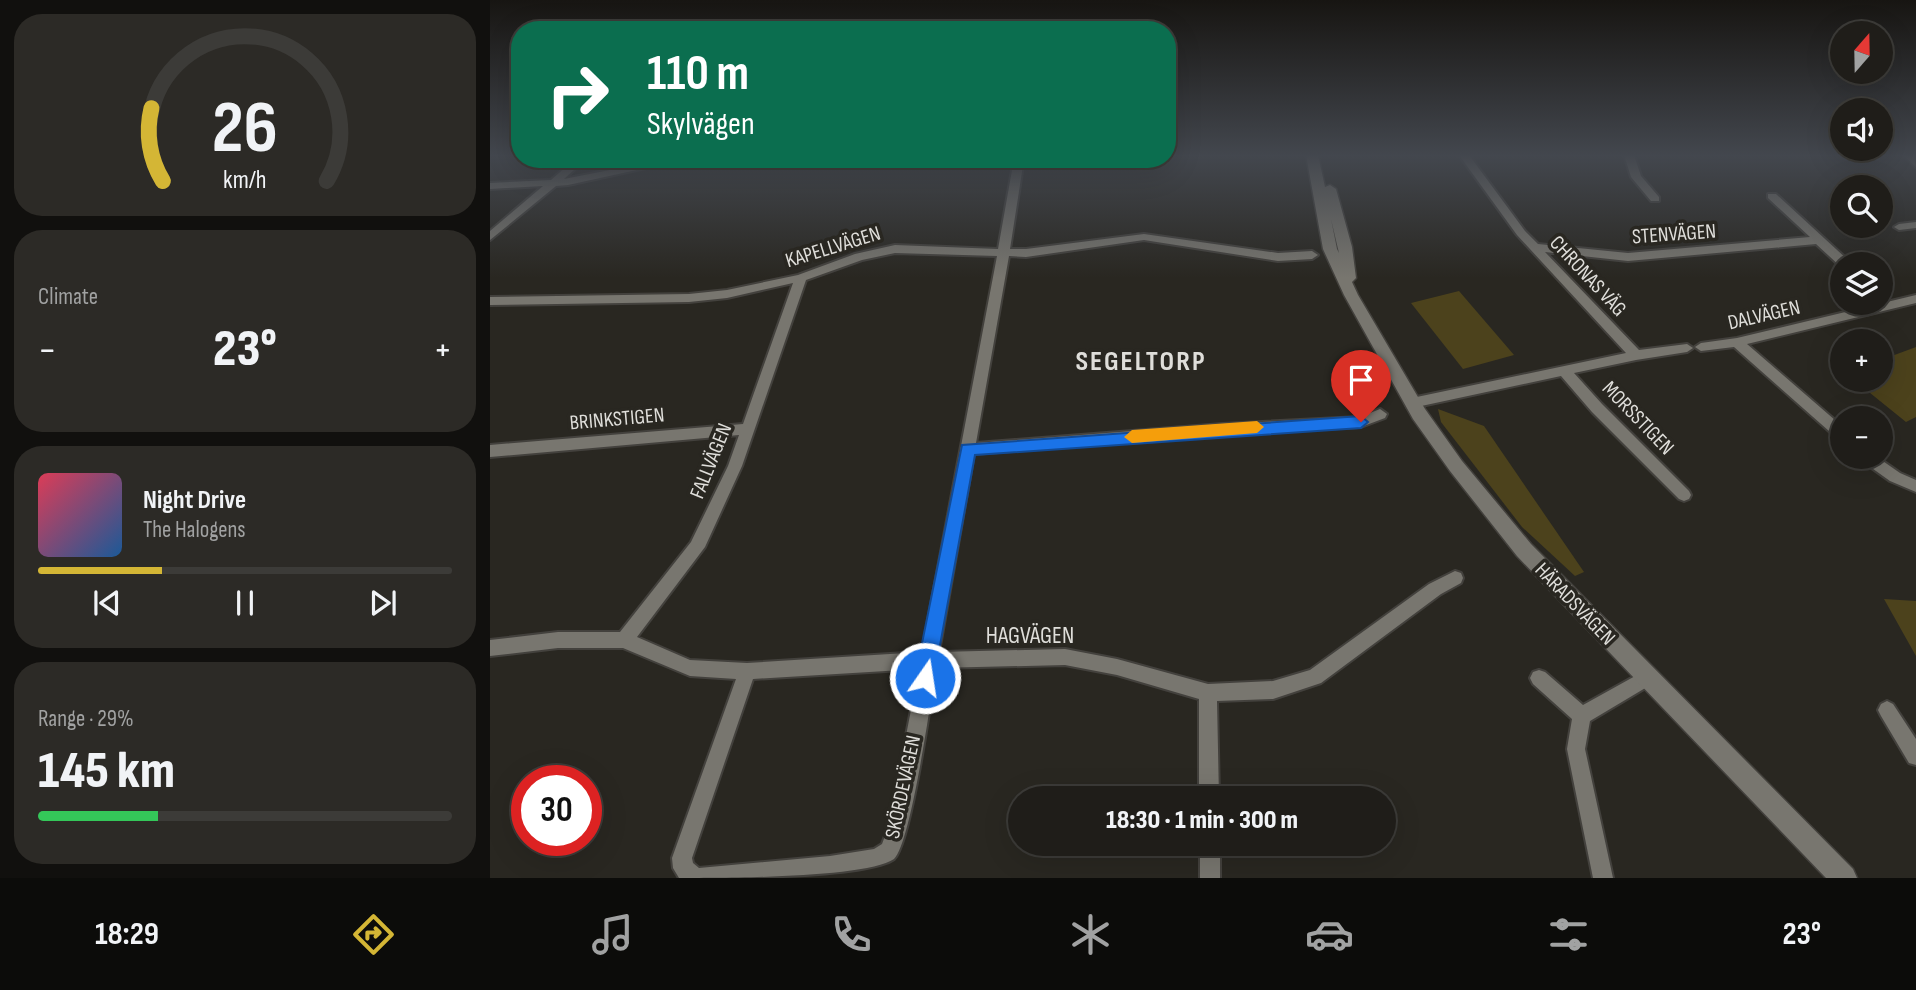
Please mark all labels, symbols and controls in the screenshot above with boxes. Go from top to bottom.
north arrow [1830,21,1894,84]
map controls [1830,21,1893,469]
text: 110 m [647,45,749,104]
icon: right [532,49,623,140]
text: 26 [212,85,278,173]
button: sound [1830,98,1893,161]
text: Skylvägen [647,105,755,144]
text: km/h [223,165,267,196]
button: search [1830,175,1893,238]
street label: STENVÄGEN [1631,219,1717,249]
street label: KAPELLVÄGEN [782,221,884,273]
street label: CHRONAS VÄG [1544,231,1632,321]
button: layers [1830,252,1893,315]
text: Climate [38,283,98,311]
street label: DALVÄGEN [1725,295,1803,335]
text: 23° [213,318,277,381]
text: − [38,328,57,373]
text: + [433,328,452,373]
button: + [1830,329,1893,392]
district label: SEGELTORP [1075,345,1207,378]
pin [1331,350,1391,422]
icon: arrive [1342,361,1380,399]
street label: MORSSTIGEN [1597,376,1679,460]
street label: BRINKSTIGEN [569,402,665,436]
button: − [1830,406,1893,469]
street label: FALLVÄGEN [685,420,737,502]
text: Night Drive [143,485,246,516]
text: The Halogens [143,516,246,544]
street label: HÄRADSVÄGEN [1530,558,1620,650]
icon: previous [88,584,126,622]
icon: pause [226,584,264,622]
icon: next [364,584,402,622]
street label: HAGVÄGEN [986,621,1074,650]
position arrow [888,641,962,715]
text: Range · 29% [38,705,134,733]
street label: SKÖRDEVÄGEN [880,733,926,841]
text: 145 km [38,740,175,803]
speed limit sign: 30 [511,765,602,856]
text: 18:30 · 1 min · 300 m [1106,805,1298,836]
icon: directions [349,910,398,959]
icon: music [588,910,637,959]
icon: phone [827,910,876,959]
icon: climate [1066,910,1115,959]
icon: car [1305,910,1354,959]
icon: filters [1544,910,1593,959]
text: 18:29 [95,915,159,954]
text: 23° [1783,915,1821,954]

